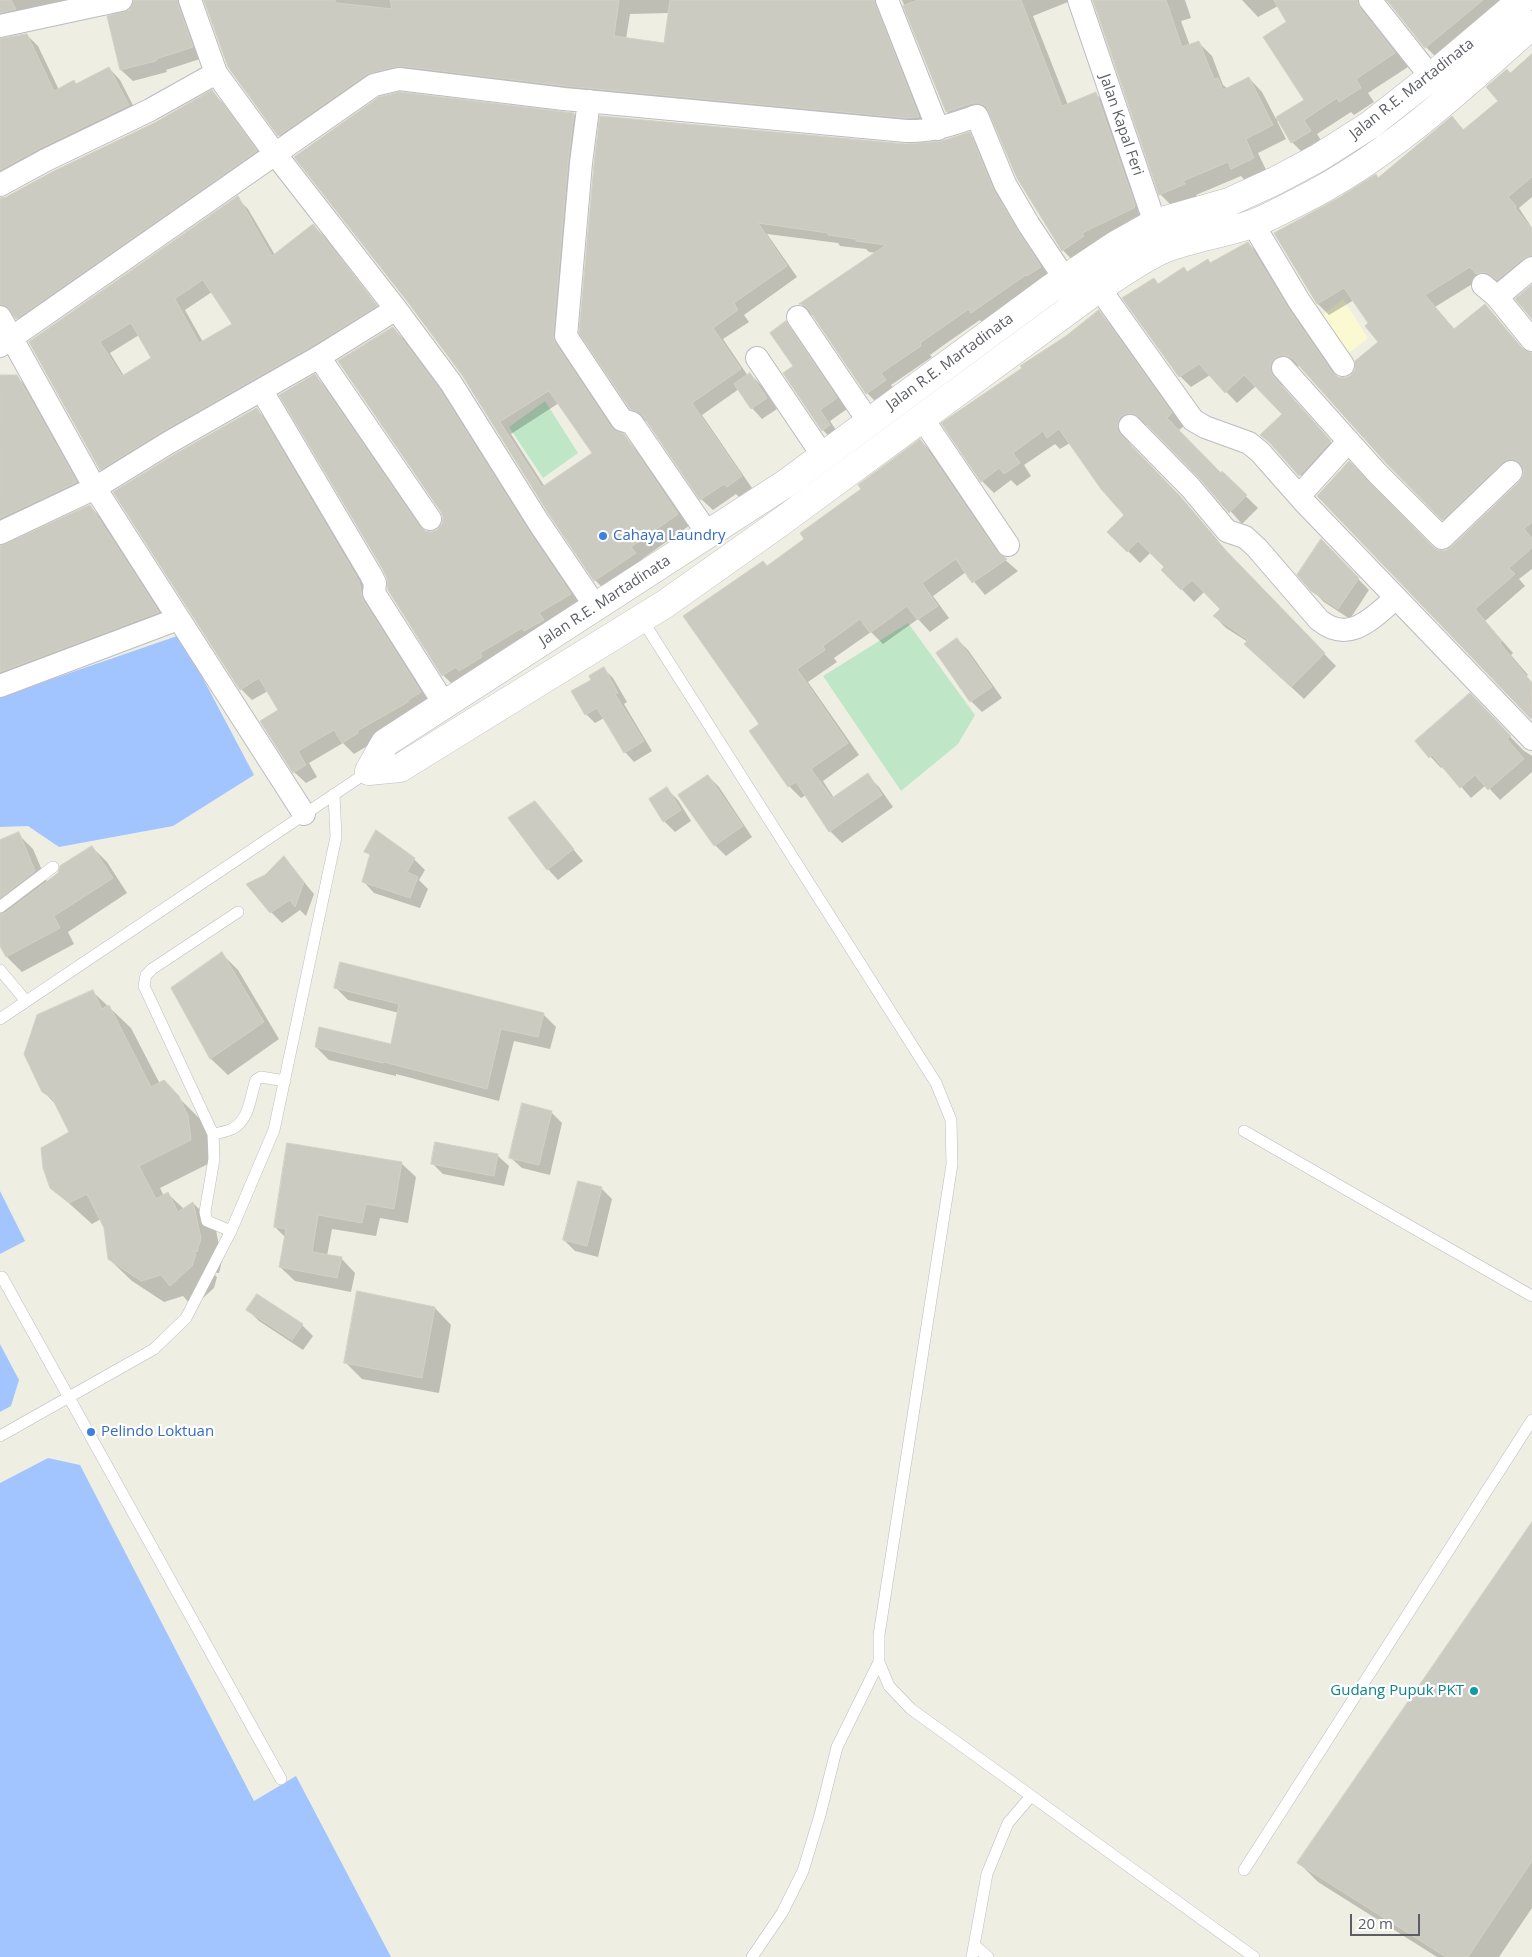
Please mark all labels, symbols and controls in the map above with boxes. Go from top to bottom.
street label: Jalan R.E. Martadinata [1346,35,1478,143]
street label: Jalan Kapal Feri [1095,72,1147,178]
street label: Jalan R.E. Martadinata [883,310,1017,414]
place label: Cahaya Laundry [613,527,725,545]
marker: Cahaya Laundry [597,530,609,542]
street label: Jalan R.E. Martadinata [536,552,674,650]
place label: Pelindo Loktuan [101,1423,214,1441]
marker: Pelindo Loktuan [85,1426,97,1438]
place label: Gudang Pupuk PKT [1330,1682,1464,1700]
marker: Gudang Pupuk PKT [1468,1685,1480,1697]
scale bar [1352,1904,1422,1936]
text: 20 m [1358,1913,1393,1933]

